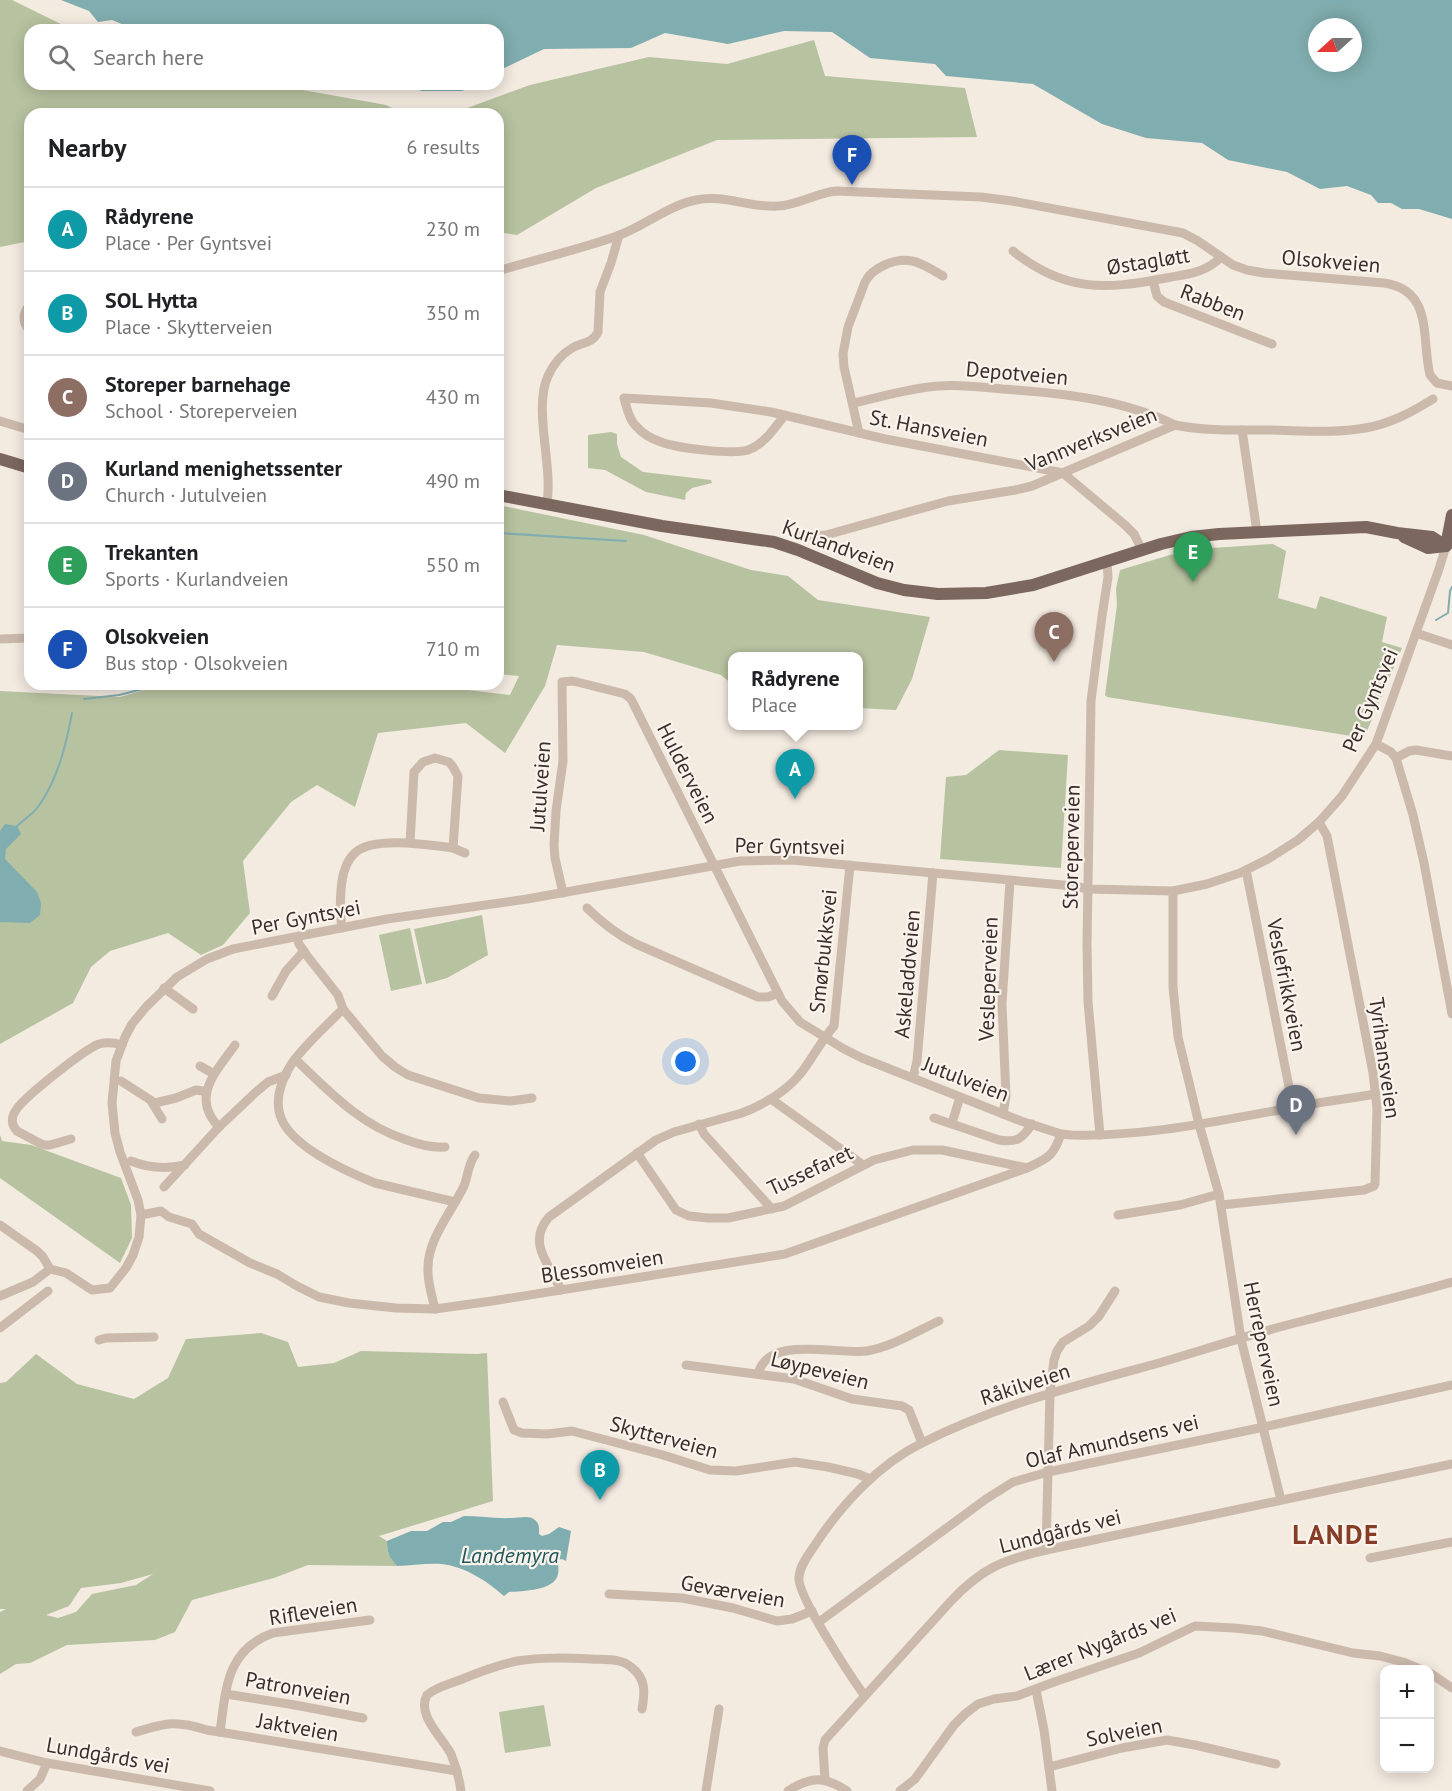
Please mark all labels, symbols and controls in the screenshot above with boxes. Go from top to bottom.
north arrow [1308,18,1362,72]
search box [24,24,504,90]
icon: search [45,41,78,74]
text: Search here [93,43,204,71]
text: Nearby [48,131,126,164]
text: 6 results [407,134,480,160]
pin: F [832,136,872,185]
text: Rådyrene [105,202,194,230]
text: A [61,216,74,242]
text: 230 m [426,216,480,242]
text: Place · Per Gyntsvei [105,230,272,256]
street label: Østagløtt [1105,241,1191,281]
street label: Olsokveien [1281,243,1381,279]
street label: Rabben [1177,277,1249,327]
text: SOL Hytta [105,286,198,314]
text: B [62,300,73,326]
text: 350 m [426,300,480,326]
text: Place · Skytterveien [105,314,272,340]
street label: Depotveien [965,355,1069,391]
text: Storeper barnehage [105,370,291,398]
text: C [62,384,73,410]
text: 430 m [426,384,480,410]
text: School · Storeperveien [105,398,298,424]
street label: Vannverksveien [1020,400,1161,478]
street label: St. Hansveien [867,403,991,453]
text: Kurland menighetssenter [105,454,342,482]
text: D [61,468,74,494]
text: 490 m [426,468,480,494]
text: Church · Jutulveien [105,482,267,508]
street label: Kurlandveien [779,513,899,579]
pin: E [1174,532,1212,582]
text: Trekanten [105,538,199,566]
text: E [62,552,73,578]
text: 550 m [426,552,480,578]
text: Sports · Kurlandveien [105,566,289,592]
pin: C [1034,612,1074,662]
text: Olsokveien [105,622,209,650]
text: F [62,636,73,662]
text: 710 m [426,636,480,662]
street label: Per Gyntsvei [1336,644,1404,756]
text: Bus stop · Olsokveien [105,650,288,676]
popup [728,652,863,730]
text: Rådyrene [751,664,840,692]
text: Place [751,692,797,718]
street label: Hulderveien [651,718,725,828]
street label: Jutulveien [523,740,557,833]
pin: A [776,750,814,799]
street label: Storeperveien [1056,784,1086,910]
street label: Per Gyntsvei [734,832,846,860]
street label: Smørbukksvei [803,888,843,1014]
street label: Per Gyntsvei [249,893,363,941]
street label: Askeladdveien [888,909,926,1039]
street label: Veslefrikkveien [1261,915,1313,1054]
street label: Vesleperveien [972,916,1004,1043]
street label: Tyrihansveien [1363,996,1407,1120]
your location [671,1047,700,1076]
street label: Jutulveien [918,1050,1013,1108]
pin: D [1276,1086,1316,1135]
street label: Tussefaret [763,1138,857,1202]
street label: Blessomveien [539,1243,665,1289]
street label: Herreperveien [1238,1279,1290,1409]
street label: Løypeveien [768,1345,872,1395]
street label: Råkilveien [977,1357,1073,1411]
street label: Olaf Amundsens vei [1023,1408,1201,1474]
street label: Skytterveien [607,1410,721,1464]
pin: B [580,1450,620,1500]
street label: Lundgårds vei [996,1503,1124,1559]
district label: LANDE [1292,1517,1380,1551]
water label: Landemyra [461,1541,559,1569]
street label: Geværveien [679,1569,787,1613]
street label: Rifleveien [267,1591,359,1631]
street label: Lærer Nygårds vei [1020,1601,1180,1687]
street label: Patronveien [243,1665,353,1711]
map controls [1380,1665,1434,1773]
button: + [1380,1665,1434,1719]
street label: Jaktveien [254,1706,341,1747]
street label: Solveien [1084,1711,1164,1753]
button: − [1380,1719,1434,1773]
street label: Lundgårds vei [44,1731,172,1779]

